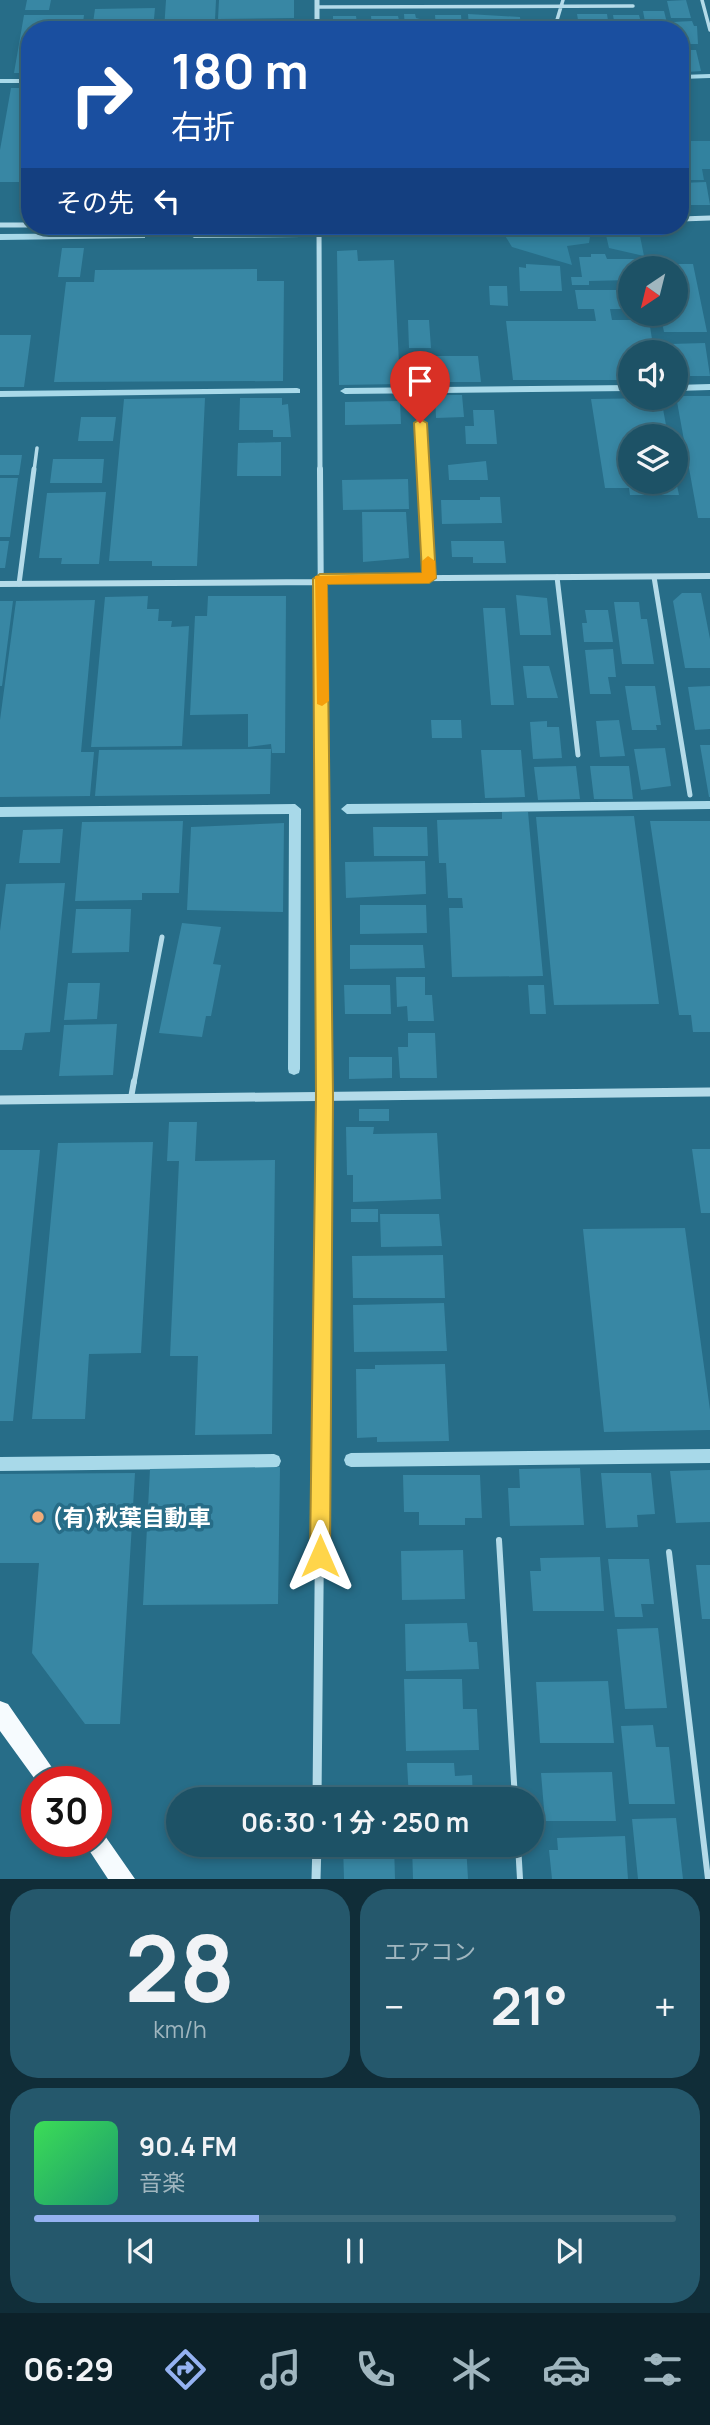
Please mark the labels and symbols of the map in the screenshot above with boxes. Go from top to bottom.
north arrow [618,256,688,326]
pin [390,351,450,423]
place label: (有)秋葉自動車 [52,1501,211,1533]
marker: (有)秋葉自動車 [30,1509,46,1525]
position arrow [283,1519,357,1593]
speed limit sign: 30 [21,1766,112,1857]

